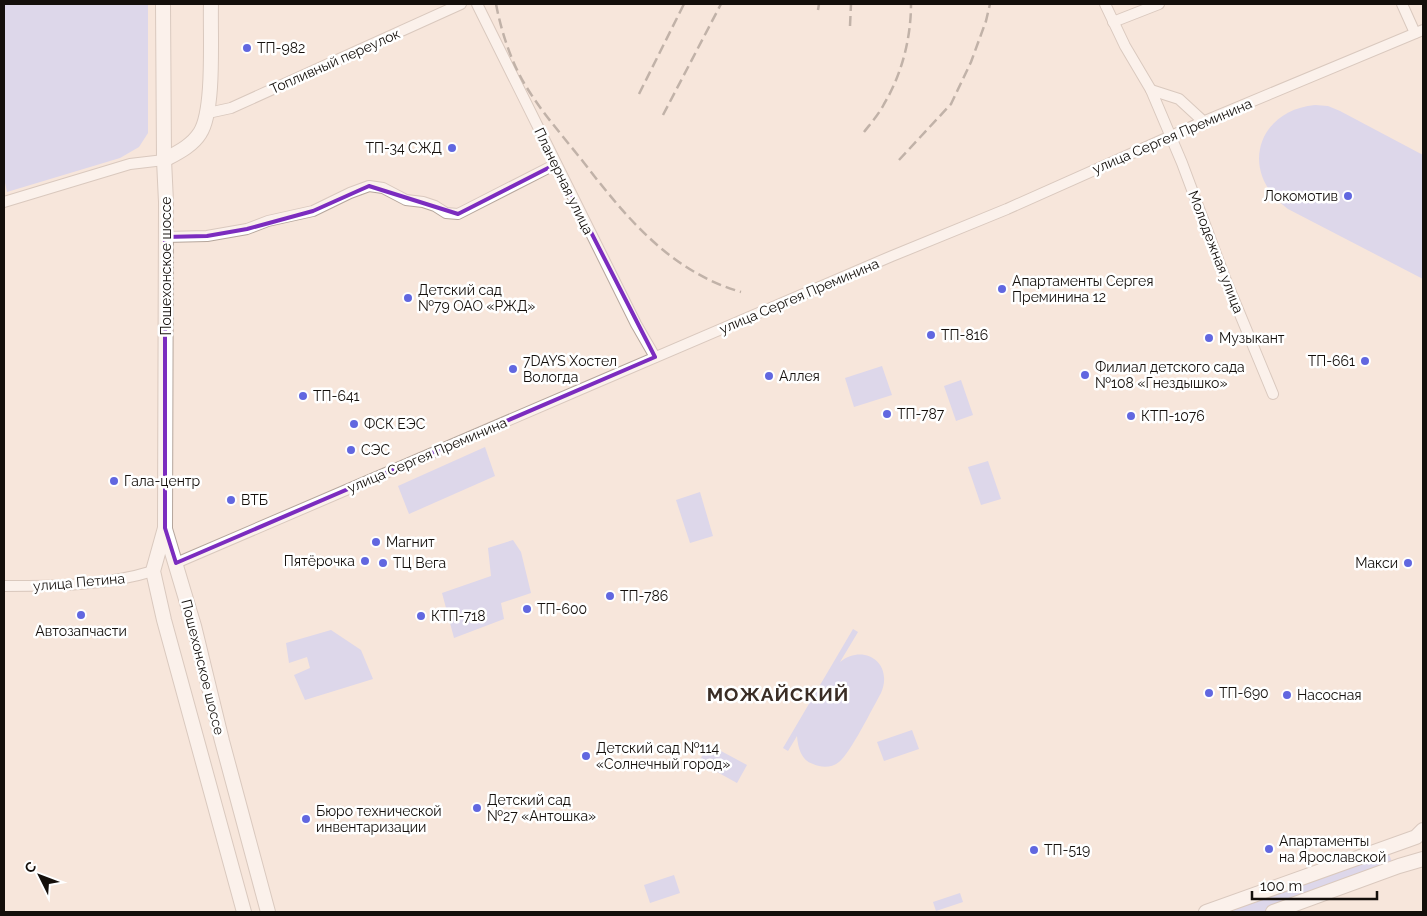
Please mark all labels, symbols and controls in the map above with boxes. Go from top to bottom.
street label: Топливный переулок [268,25,402,97]
place label: ТП-982 [257,40,305,56]
marker: ТП-982 [241,42,253,54]
street label: улица Сергея Преминина [1090,95,1254,177]
street label: Планерная улица [531,125,597,237]
place label: ТП-34 СЖД [365,140,442,156]
marker: ТП-34 СЖД [446,142,458,154]
street label: Молодежная улица [1185,188,1247,316]
place label: Локомотив [1264,188,1338,204]
marker: Локомотив [1342,190,1354,202]
street label: Пошехонское шоссе [158,197,174,335]
street label: улица Сергея Преминина [717,255,881,337]
place label: Апартаменты Сергея Преминина 12 [1012,273,1153,305]
place label: Детский сад №79 ОАО «РЖД» [418,282,535,314]
marker: Апартаменты Сергея Преминина 12 [996,283,1008,295]
marker: Детский сад №79 ОАО «РЖД» [402,292,414,304]
place label: ТП-816 [941,327,988,343]
marker: ТП-816 [925,329,937,341]
place label: Музыкант [1219,330,1285,346]
marker: Музыкант [1203,332,1215,344]
place label: 7DAYS Хостел Вологда [523,353,617,385]
place label: ТП-661 [1308,353,1355,369]
marker: ТП-661 [1359,355,1371,367]
place label: Филиал детского сада №108 «Гнездышко» [1095,359,1245,391]
marker: 7DAYS Хостел Вологда [507,363,519,375]
place label: Аллея [779,368,820,384]
marker: Филиал детского сада №108 «Гнездышко» [1079,369,1091,381]
marker: Аллея [763,370,775,382]
place label: ТП-641 [313,388,360,404]
marker: ТП-641 [297,390,309,402]
place label: ТП-787 [897,406,945,422]
marker: ТП-787 [881,408,893,420]
place label: КТП-1076 [1141,408,1205,424]
marker: КТП-1076 [1125,410,1137,422]
street label: улица Сергея Преминина [345,414,509,496]
place label: ФСК ЕЭС [364,416,426,432]
marker: ФСК ЕЭС [348,418,360,430]
place label: СЭС [361,442,391,458]
marker: СЭС [345,444,357,456]
place label: Гала-центр [124,473,201,489]
marker: Гала-центр [108,475,120,487]
place label: ВТБ [241,492,268,508]
marker: ВТБ [225,494,237,506]
place label: Магнит [386,534,435,550]
marker: Магнит [370,536,382,548]
place label: Пятёрочка [284,553,355,569]
marker: Пятёрочка [359,555,371,567]
place label: ТЦ Вега [393,555,446,571]
place label: Макси [1355,555,1398,571]
marker: ТЦ Вега [377,557,389,569]
marker: Макси [1402,557,1414,569]
street label: улица Петина [32,570,126,594]
place label: ТП-786 [620,588,668,604]
marker: ТП-786 [604,590,616,602]
street label: Пошехонское шоссе [178,598,228,736]
place label: ТП-600 [537,601,587,617]
marker: ТП-600 [521,603,533,615]
place label: КТП-718 [431,608,486,624]
marker: Автозапчасти [75,609,87,621]
marker: КТП-718 [415,610,427,622]
place label: Автозапчасти [35,623,127,639]
district label: МОЖАЙСКИЙ [707,683,849,705]
place label: ТП-690 [1219,685,1269,701]
marker: ТП-690 [1203,687,1215,699]
place label: Насосная [1297,687,1362,703]
marker: Насосная [1281,689,1293,701]
place label: Детский сад №114 «Солнечный город» [596,740,730,772]
marker: Детский сад №114 «Солнечный город» [580,750,592,762]
place label: Детский сад №27 «Антошка» [487,792,596,824]
marker: Детский сад №27 «Антошка» [471,802,483,814]
place label: Бюро технической инвентаризации [316,803,442,835]
marker: Бюро технической инвентаризации [300,813,312,825]
place label: Апартаменты на Ярославской [1279,833,1386,865]
place label: ТП-519 [1044,842,1090,858]
marker: Апартаменты на Ярославской [1263,843,1275,855]
marker: ТП-519 [1028,844,1040,856]
north arrow [15,851,65,901]
text: С [21,858,40,876]
scale bar [1252,868,1377,900]
text: 100 m [1260,877,1302,895]

